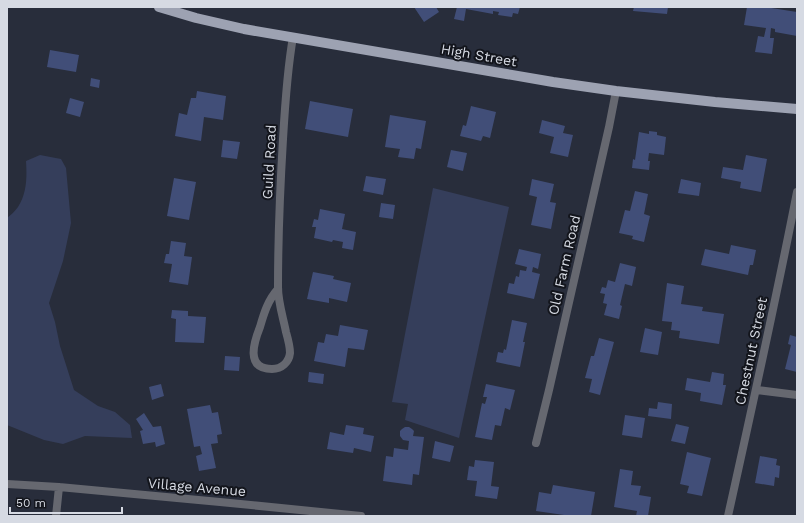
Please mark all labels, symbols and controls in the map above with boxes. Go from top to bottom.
street label: High Street [440,40,518,70]
street label: Guild Road [259,124,279,200]
street label: Old Farm Road [545,213,583,317]
street label: Chestnut Street [732,296,770,406]
street label: Village Avenue [147,475,247,499]
scale bar [10,489,122,515]
text: 50 m [16,496,46,510]

